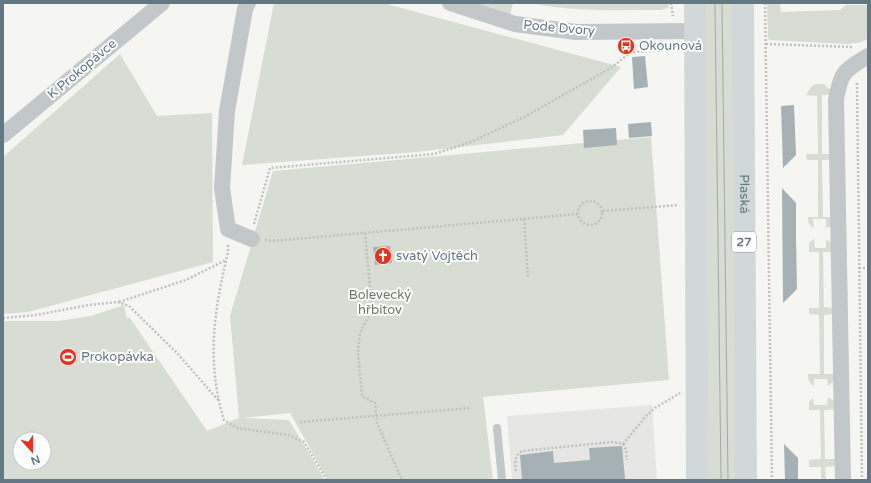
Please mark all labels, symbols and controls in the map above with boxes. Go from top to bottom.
street label: Pode Dvory [523,17,595,39]
street label: K Prokopávce [44,36,120,102]
bus stop icon: Okounová [616,36,636,56]
place label: Okounová [639,38,702,54]
street label: Plaská [736,174,752,214]
road number: 27 [732,232,756,252]
church icon: svatý Vojtěch [373,246,393,266]
place label: svatý Vojtěch [396,248,478,264]
park label: Bolevecký hřbitov [349,287,411,318]
sports icon: Prokopávka [58,347,78,367]
place label: Prokopávka [81,349,154,365]
north arrow [12,431,52,471]
text: N [29,452,42,468]

